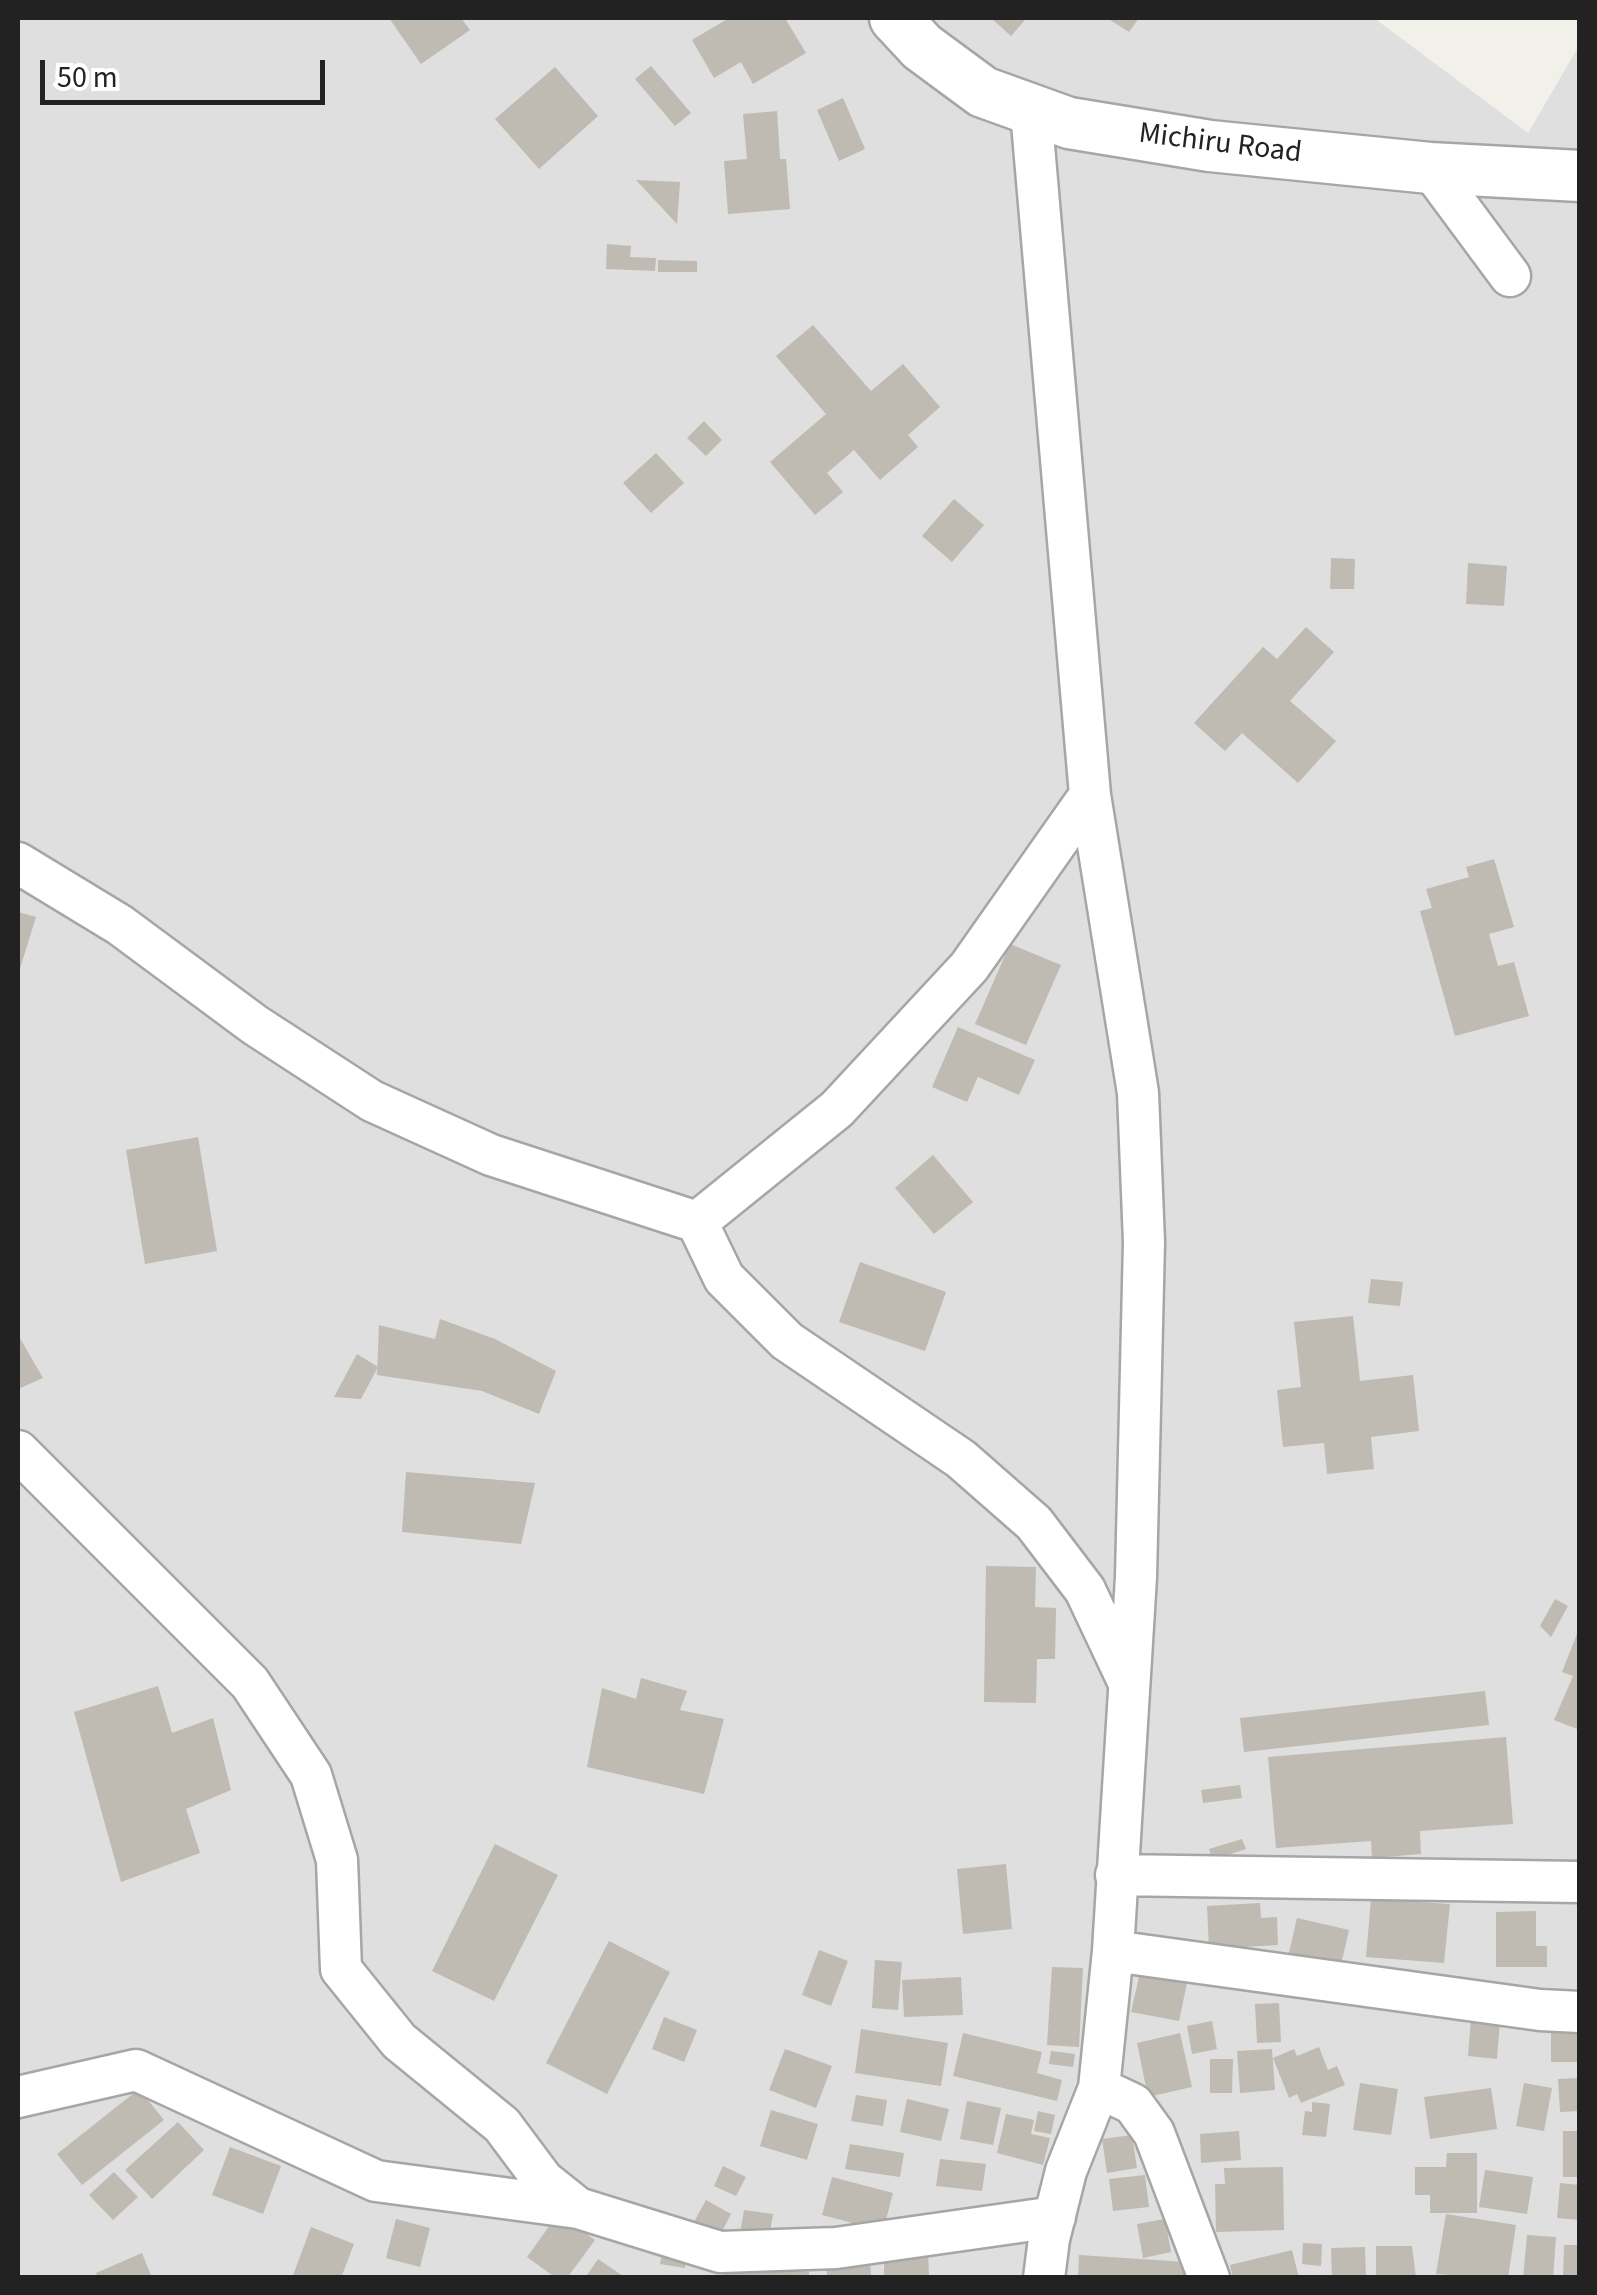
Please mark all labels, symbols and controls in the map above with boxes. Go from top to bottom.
scale bar [45,40,330,102]
text: 50 m [57,56,118,99]
street label: Michiru Road [1137,117,1303,173]

